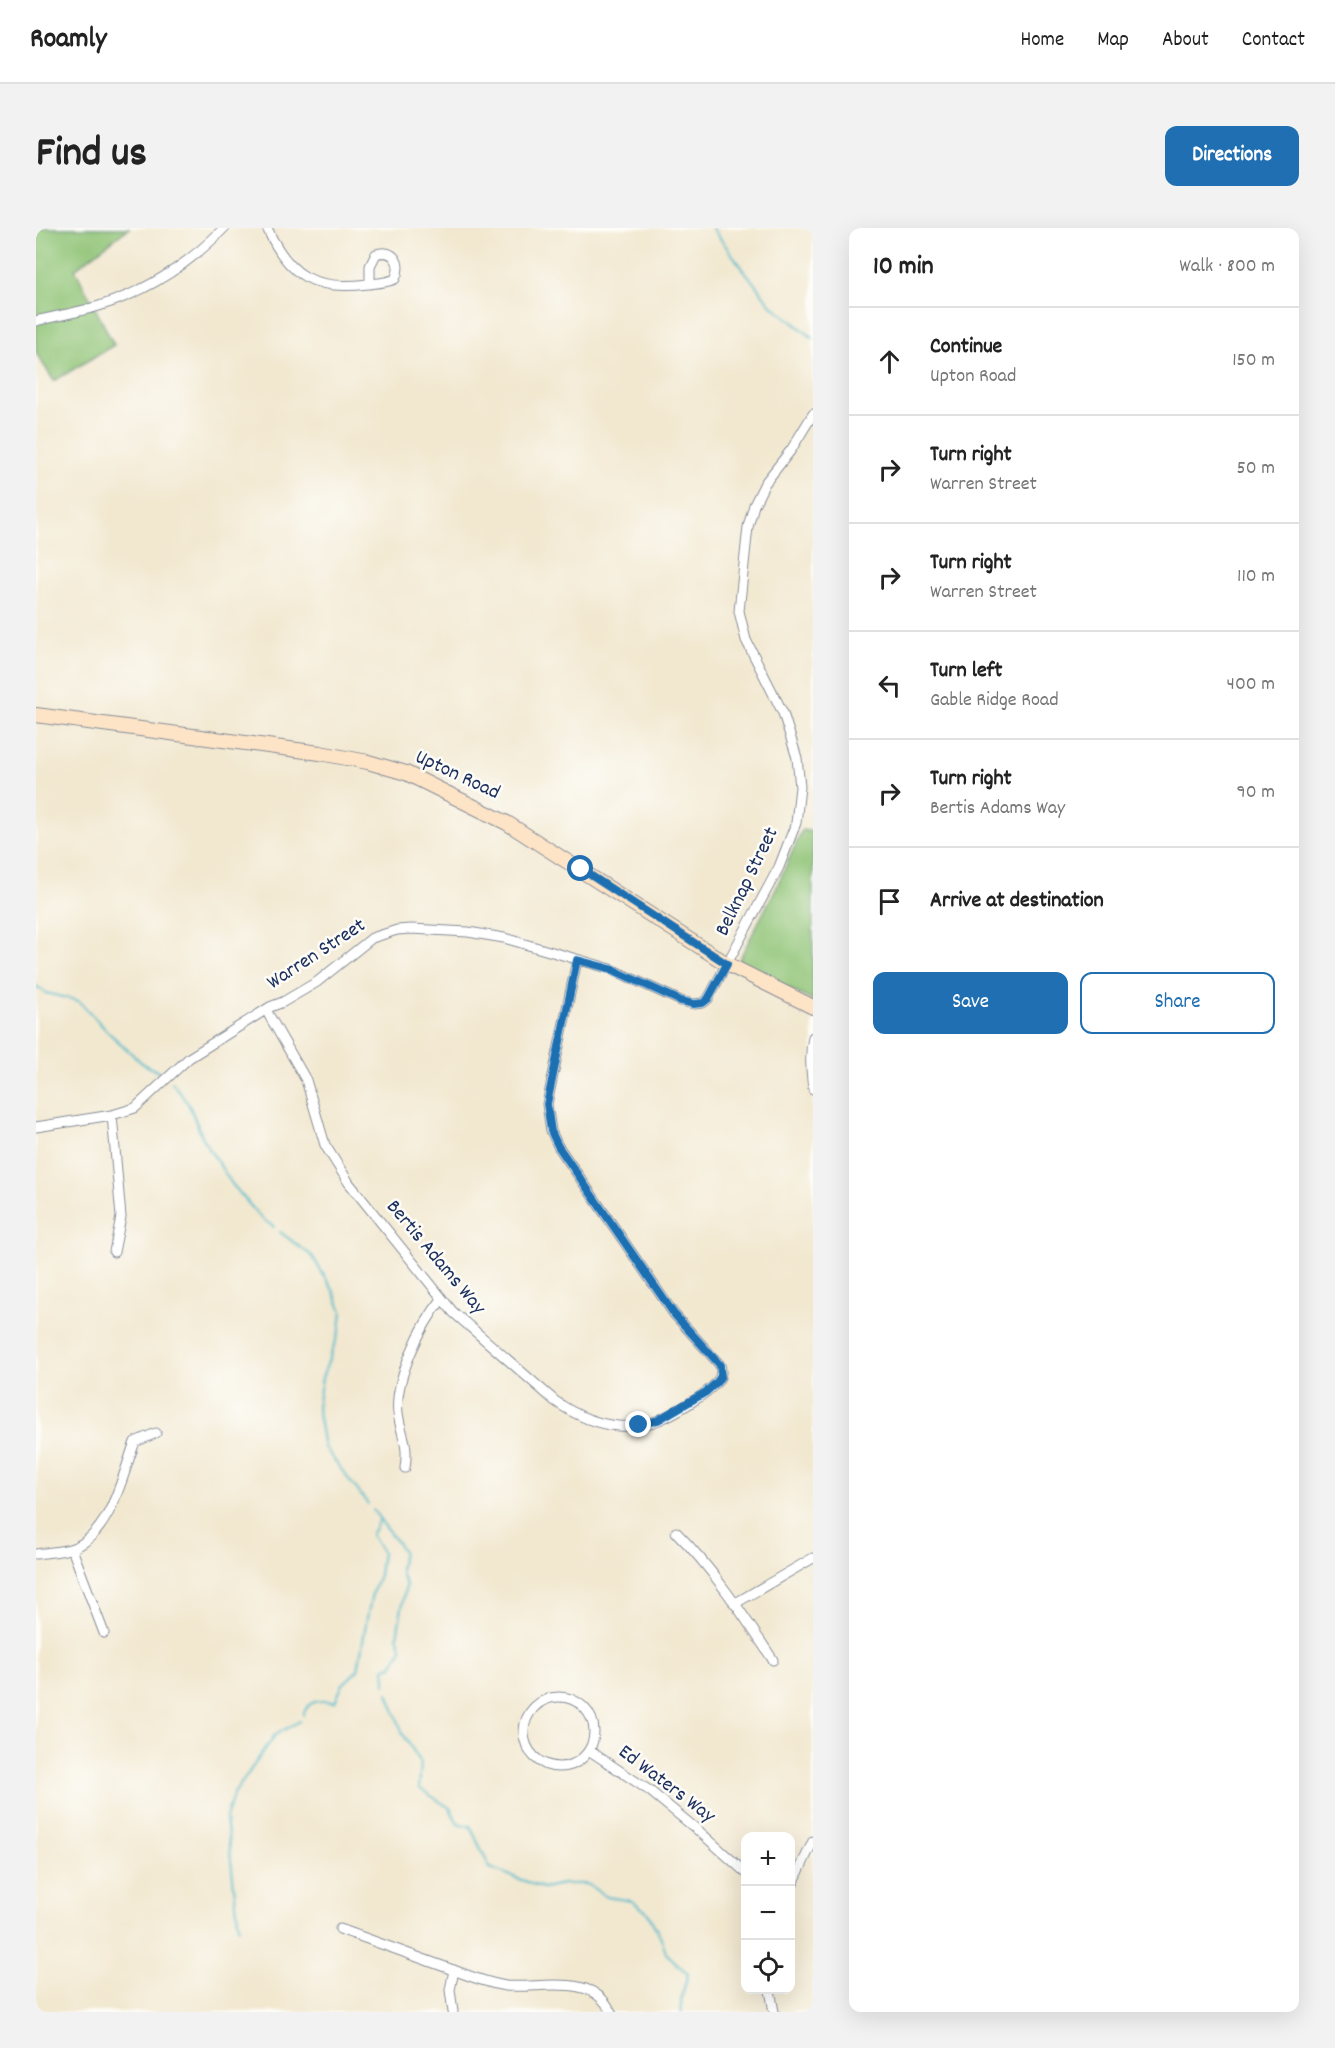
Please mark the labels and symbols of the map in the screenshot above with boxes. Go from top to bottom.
street label: Upton Road [410,743,504,809]
street label: Belknap Street [709,822,787,942]
route start [567,855,593,881]
street label: Warren Street [262,912,372,998]
street label: Bertis Adams Way [378,1194,492,1322]
route end [625,1411,651,1437]
street label: Ed Waters Way [611,1738,721,1832]

